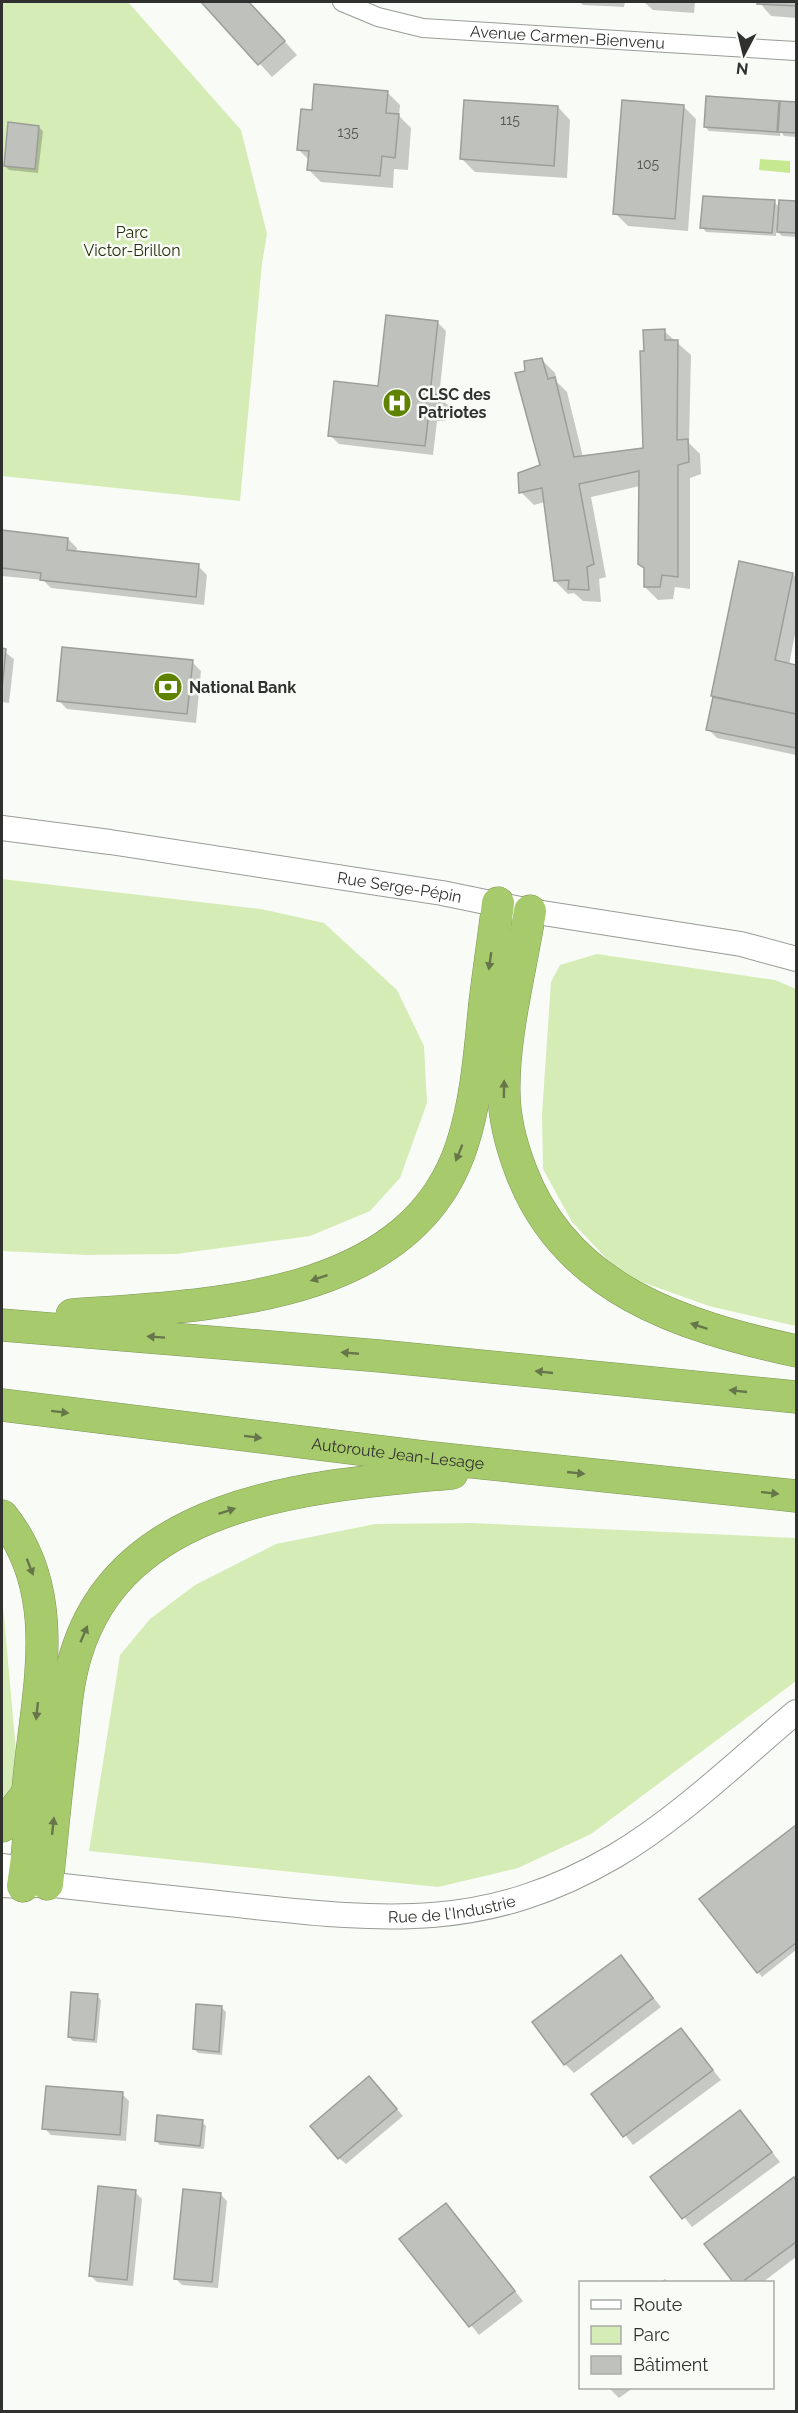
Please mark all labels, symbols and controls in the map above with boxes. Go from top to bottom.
street label: Avenue Carmen-Bienvenu [469,21,665,52]
north arrow [714,24,774,84]
text: N [735,58,749,79]
house number: 115 [500,112,520,128]
house number: 135 [337,124,359,140]
house number: 105 [637,156,659,172]
park label: Parc Victor-Brillon [84,223,180,260]
place label: CLSC des Patriotes [418,385,491,422]
hospital icon: CLSC des Patriotes [381,387,413,419]
bank icon: National Bank [152,671,184,703]
place label: National Bank [189,678,296,697]
street label: Rue Serge-Pépin [336,868,464,906]
one-way arrow [486,951,495,970]
one-way arrow [499,1079,509,1098]
one-way arrow [453,1144,463,1162]
one-way arrow [309,1274,327,1284]
one-way arrow [690,1321,708,1330]
one-way arrow [146,1332,165,1342]
one-way arrow [341,1348,360,1358]
one-way arrow [535,1367,554,1377]
one-way arrow [729,1386,748,1396]
one-way arrow [50,1408,69,1417]
one-way arrow [244,1432,263,1441]
street label: Autoroute Jean-Lesage [311,1434,485,1473]
one-way arrow [566,1468,585,1478]
one-way arrow [760,1488,779,1498]
one-way arrow [218,1506,236,1515]
one-way arrow [26,1558,35,1576]
one-way arrow [79,1625,89,1643]
one-way arrow [32,1701,42,1720]
one-way arrow [48,1816,58,1835]
street label: Rue de l'Industrie [388,1891,517,1926]
legend [579,2281,774,2389]
text: Route [633,2294,683,2315]
text: Parc [633,2324,670,2345]
text: Bâtiment [633,2354,708,2375]

